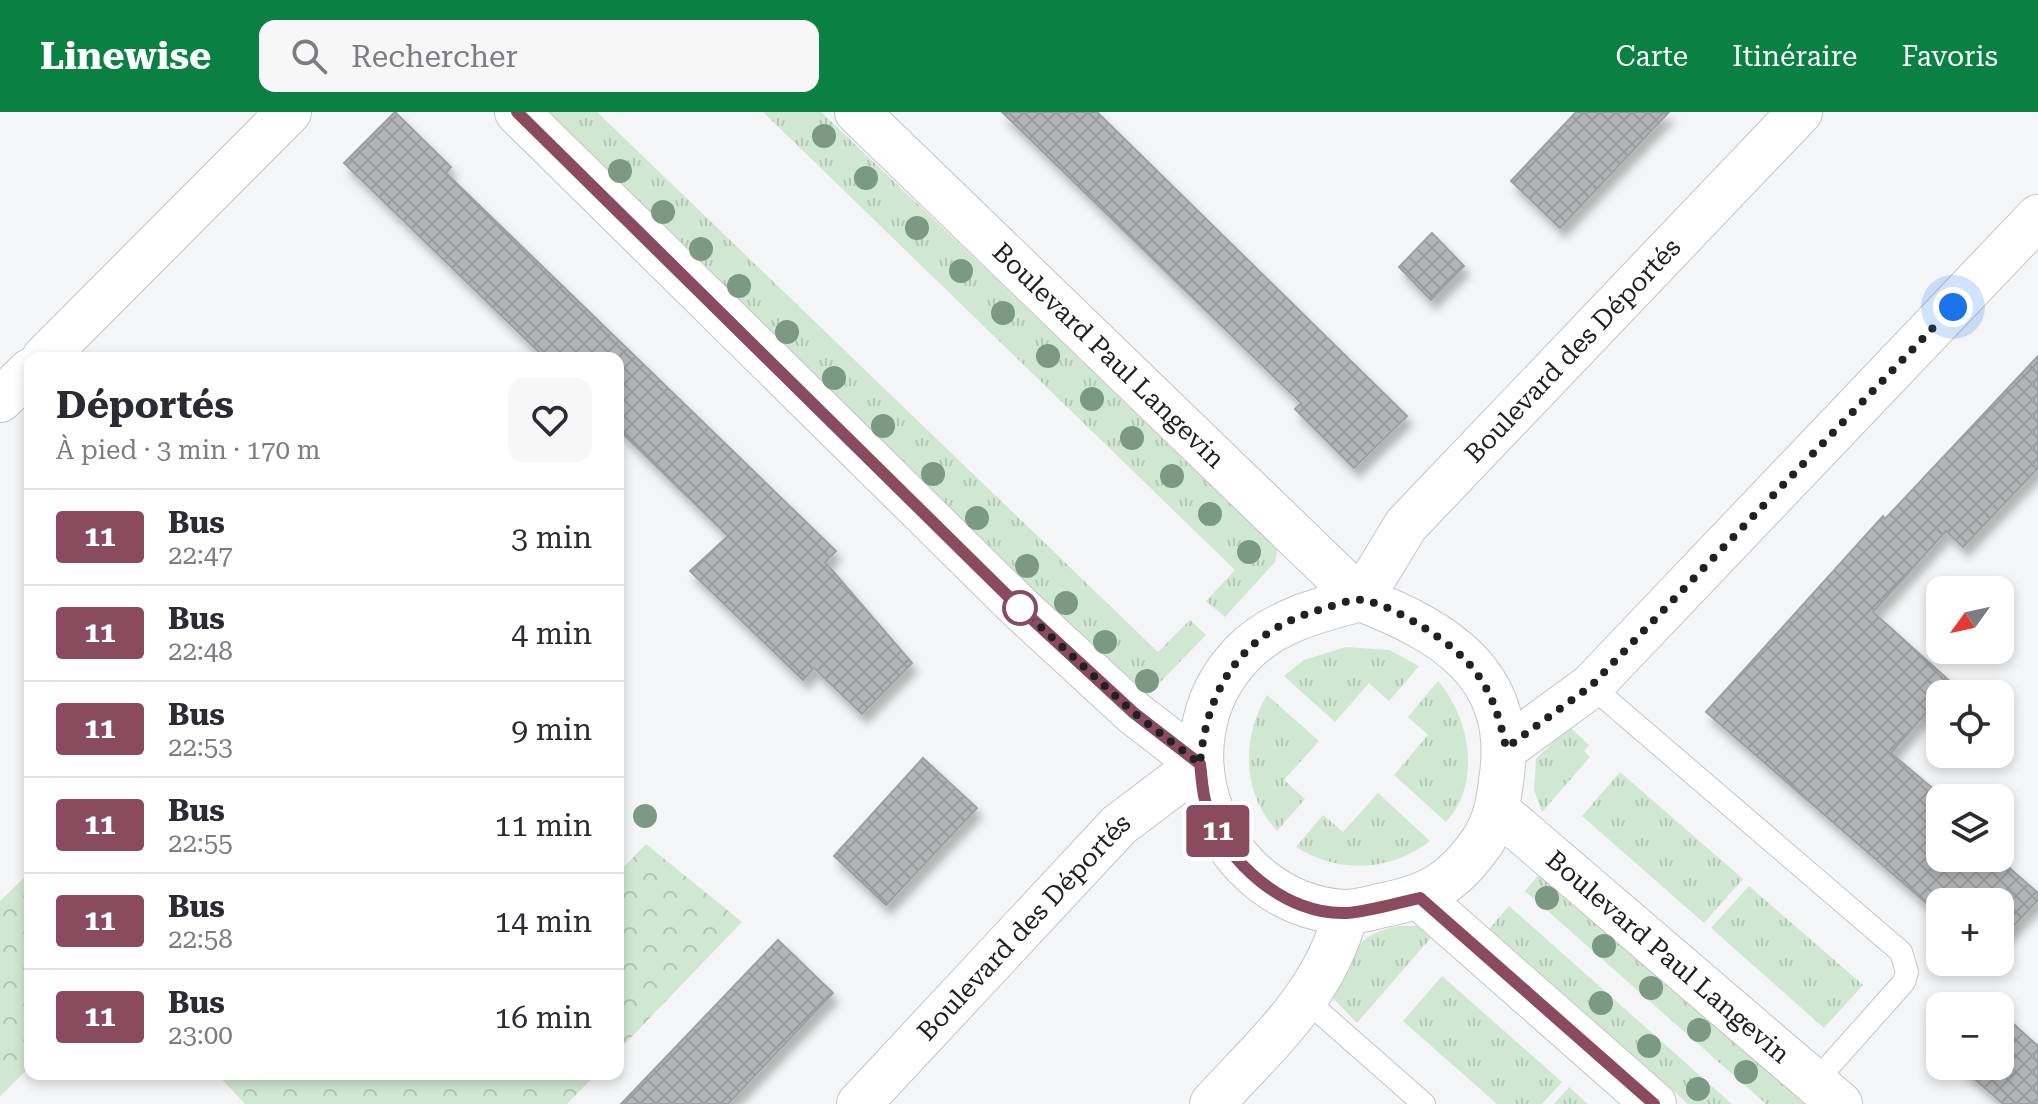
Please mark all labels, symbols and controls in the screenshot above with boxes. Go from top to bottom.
search box [259,20,819,92]
text: Linewise [40,34,211,78]
icon: search [287,34,331,78]
text: Rechercher [351,39,518,74]
text: Carte [1615,40,1688,73]
text: Itinéraire [1732,40,1857,73]
text: Favoris [1901,40,1998,73]
street label: Boulevard des Déportés [1459,232,1687,469]
street label: Boulevard Paul Langevin [987,237,1231,474]
your location [1933,287,1973,327]
button: heart [508,378,592,462]
text: Déportés [56,383,234,427]
text: À pied · 3 min · 170 m [56,435,320,465]
text: Bus [168,505,225,540]
text: 11 [84,520,116,553]
text: 3 min [511,520,592,555]
text: 22:47 [168,540,233,570]
north arrow [1926,576,2014,664]
map controls [1926,576,2014,1080]
unlabelled marker [1003,591,1037,625]
text: Bus [168,601,225,636]
text: 11 [84,616,116,649]
text: 4 min [511,616,592,651]
text: 22:48 [168,636,233,666]
button: locate [1926,680,2014,768]
text: Bus [168,697,225,732]
text: 11 [84,712,116,745]
text: 9 min [511,712,592,747]
text: 22:53 [168,732,233,762]
button: layers [1926,784,2014,872]
text: Bus [168,793,225,828]
line badge: 11 [1182,805,1254,857]
street label: Boulevard des Déportés [911,807,1136,1046]
text: 11 [84,808,116,841]
text: 11 min [495,808,592,843]
text: 11 [1202,814,1234,847]
text: 22:55 [168,828,233,858]
street label: Boulevard Paul Langevin [1540,844,1796,1069]
button: + [1926,888,2014,976]
text: Bus [168,889,225,924]
text: 11 [84,904,116,937]
text: 14 min [495,904,592,939]
text: 22:58 [168,924,233,954]
text: Bus [168,985,225,1020]
button: − [1926,992,2014,1080]
text: 11 [84,1000,116,1033]
text: 16 min [495,1000,592,1035]
text: 23:00 [168,1020,233,1050]

